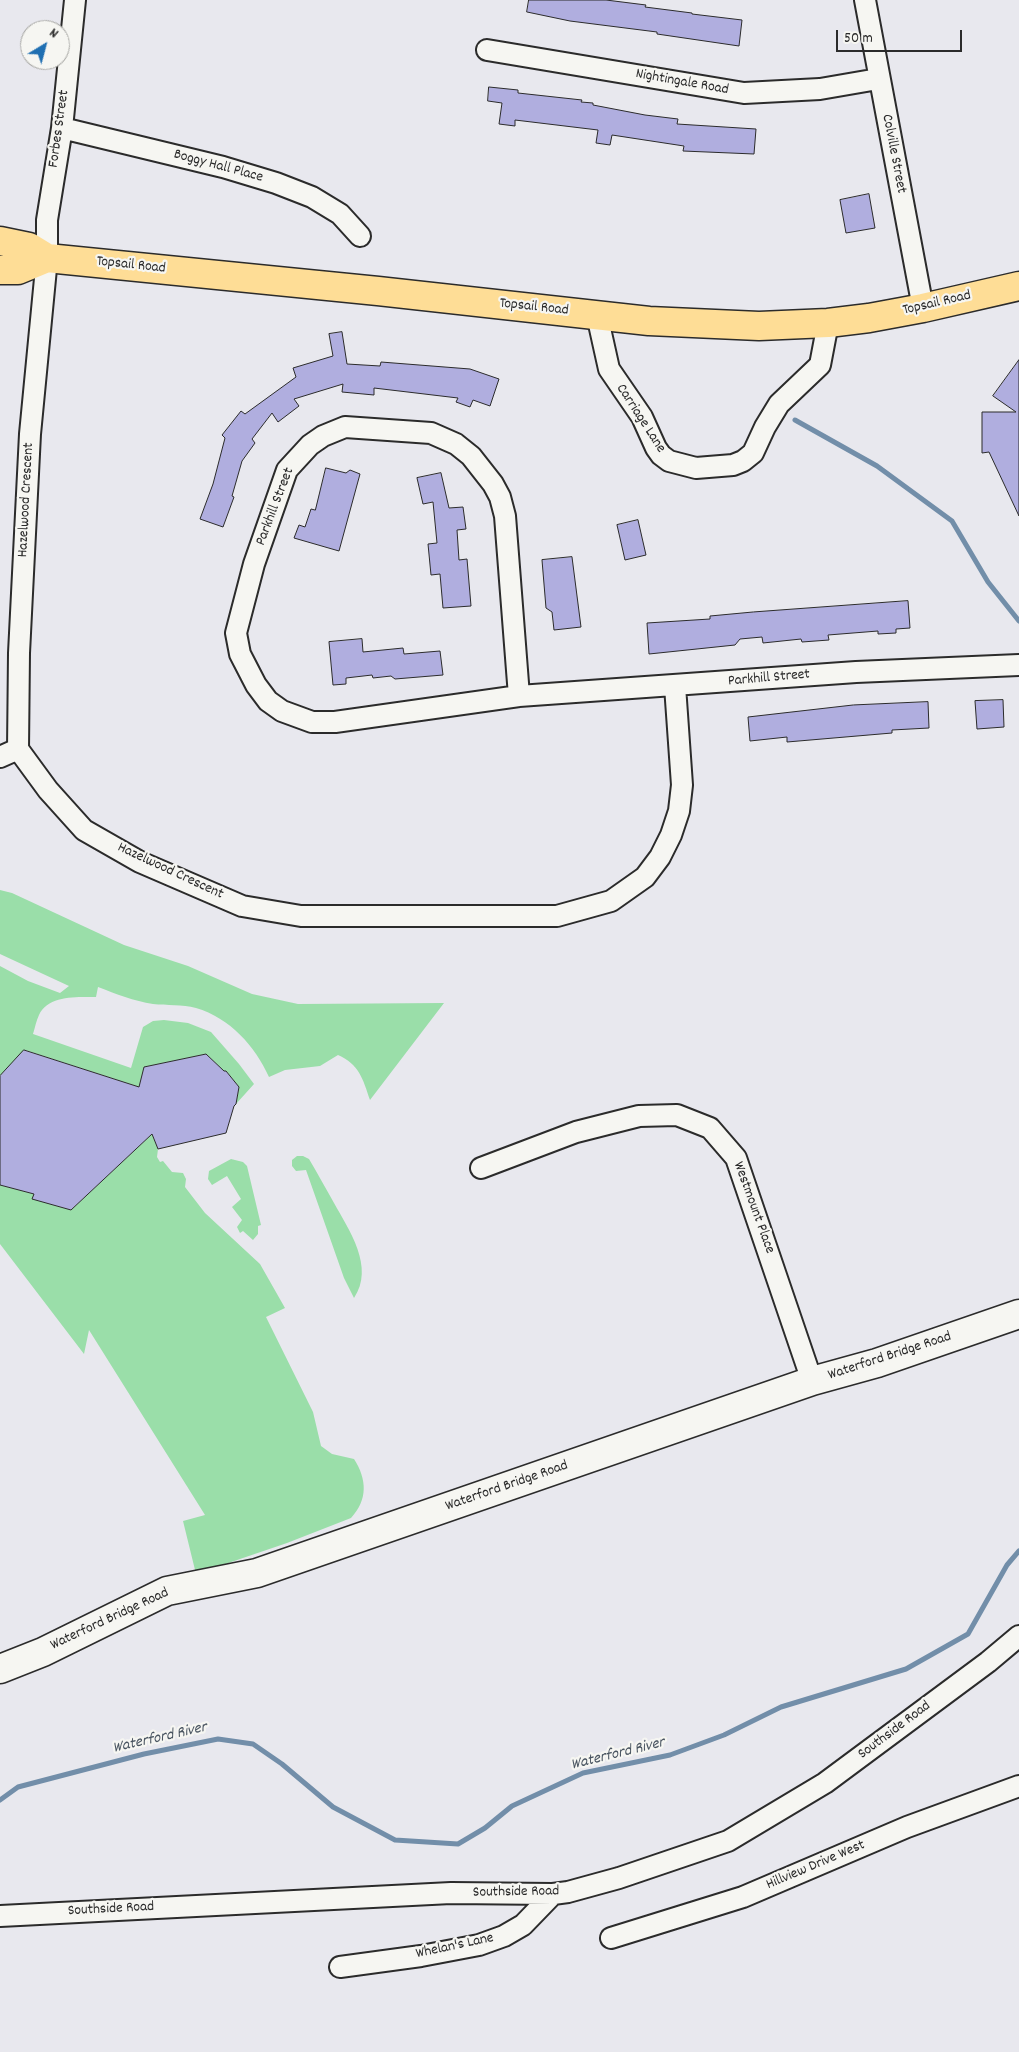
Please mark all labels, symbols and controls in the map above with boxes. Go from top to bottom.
north arrow [20,20,70,70]
scale bar [839,20,965,52]
text: N [45,24,62,44]
text: 50 m [844,28,873,50]
street label: Nightingale Road [634,66,730,100]
street label: Forbes Street [46,89,74,169]
street label: Colville Street [877,113,909,195]
street label: Boggy Hall Place [171,146,265,188]
street label: Topsail Road [96,253,166,279]
street label: Topsail Road [901,287,973,321]
street label: Topsail Road [499,295,569,321]
street label: Carriage Lane [611,381,669,457]
street label: Hazelwood Crescent [15,442,39,558]
street label: Parkhill Street [253,465,299,549]
street label: Parkhill Street [727,666,811,692]
street label: Hazelwood Crescent [114,840,226,904]
street label: Westmount Place [728,1160,778,1256]
street label: Waterford Bridge Road [826,1329,954,1385]
street label: Waterford Bridge Road [443,1458,571,1516]
street label: Waterford Bridge Road [48,1585,172,1655]
street label: Southside Road [855,1698,935,1764]
water label: Waterford River [111,1719,209,1759]
water label: Waterford River [569,1734,667,1776]
street label: Hillview Drive West [764,1837,868,1895]
street label: Southside Road [473,1883,559,1903]
street label: Southside Road [67,1899,155,1921]
street label: Whelan's Lane [414,1930,496,1964]

